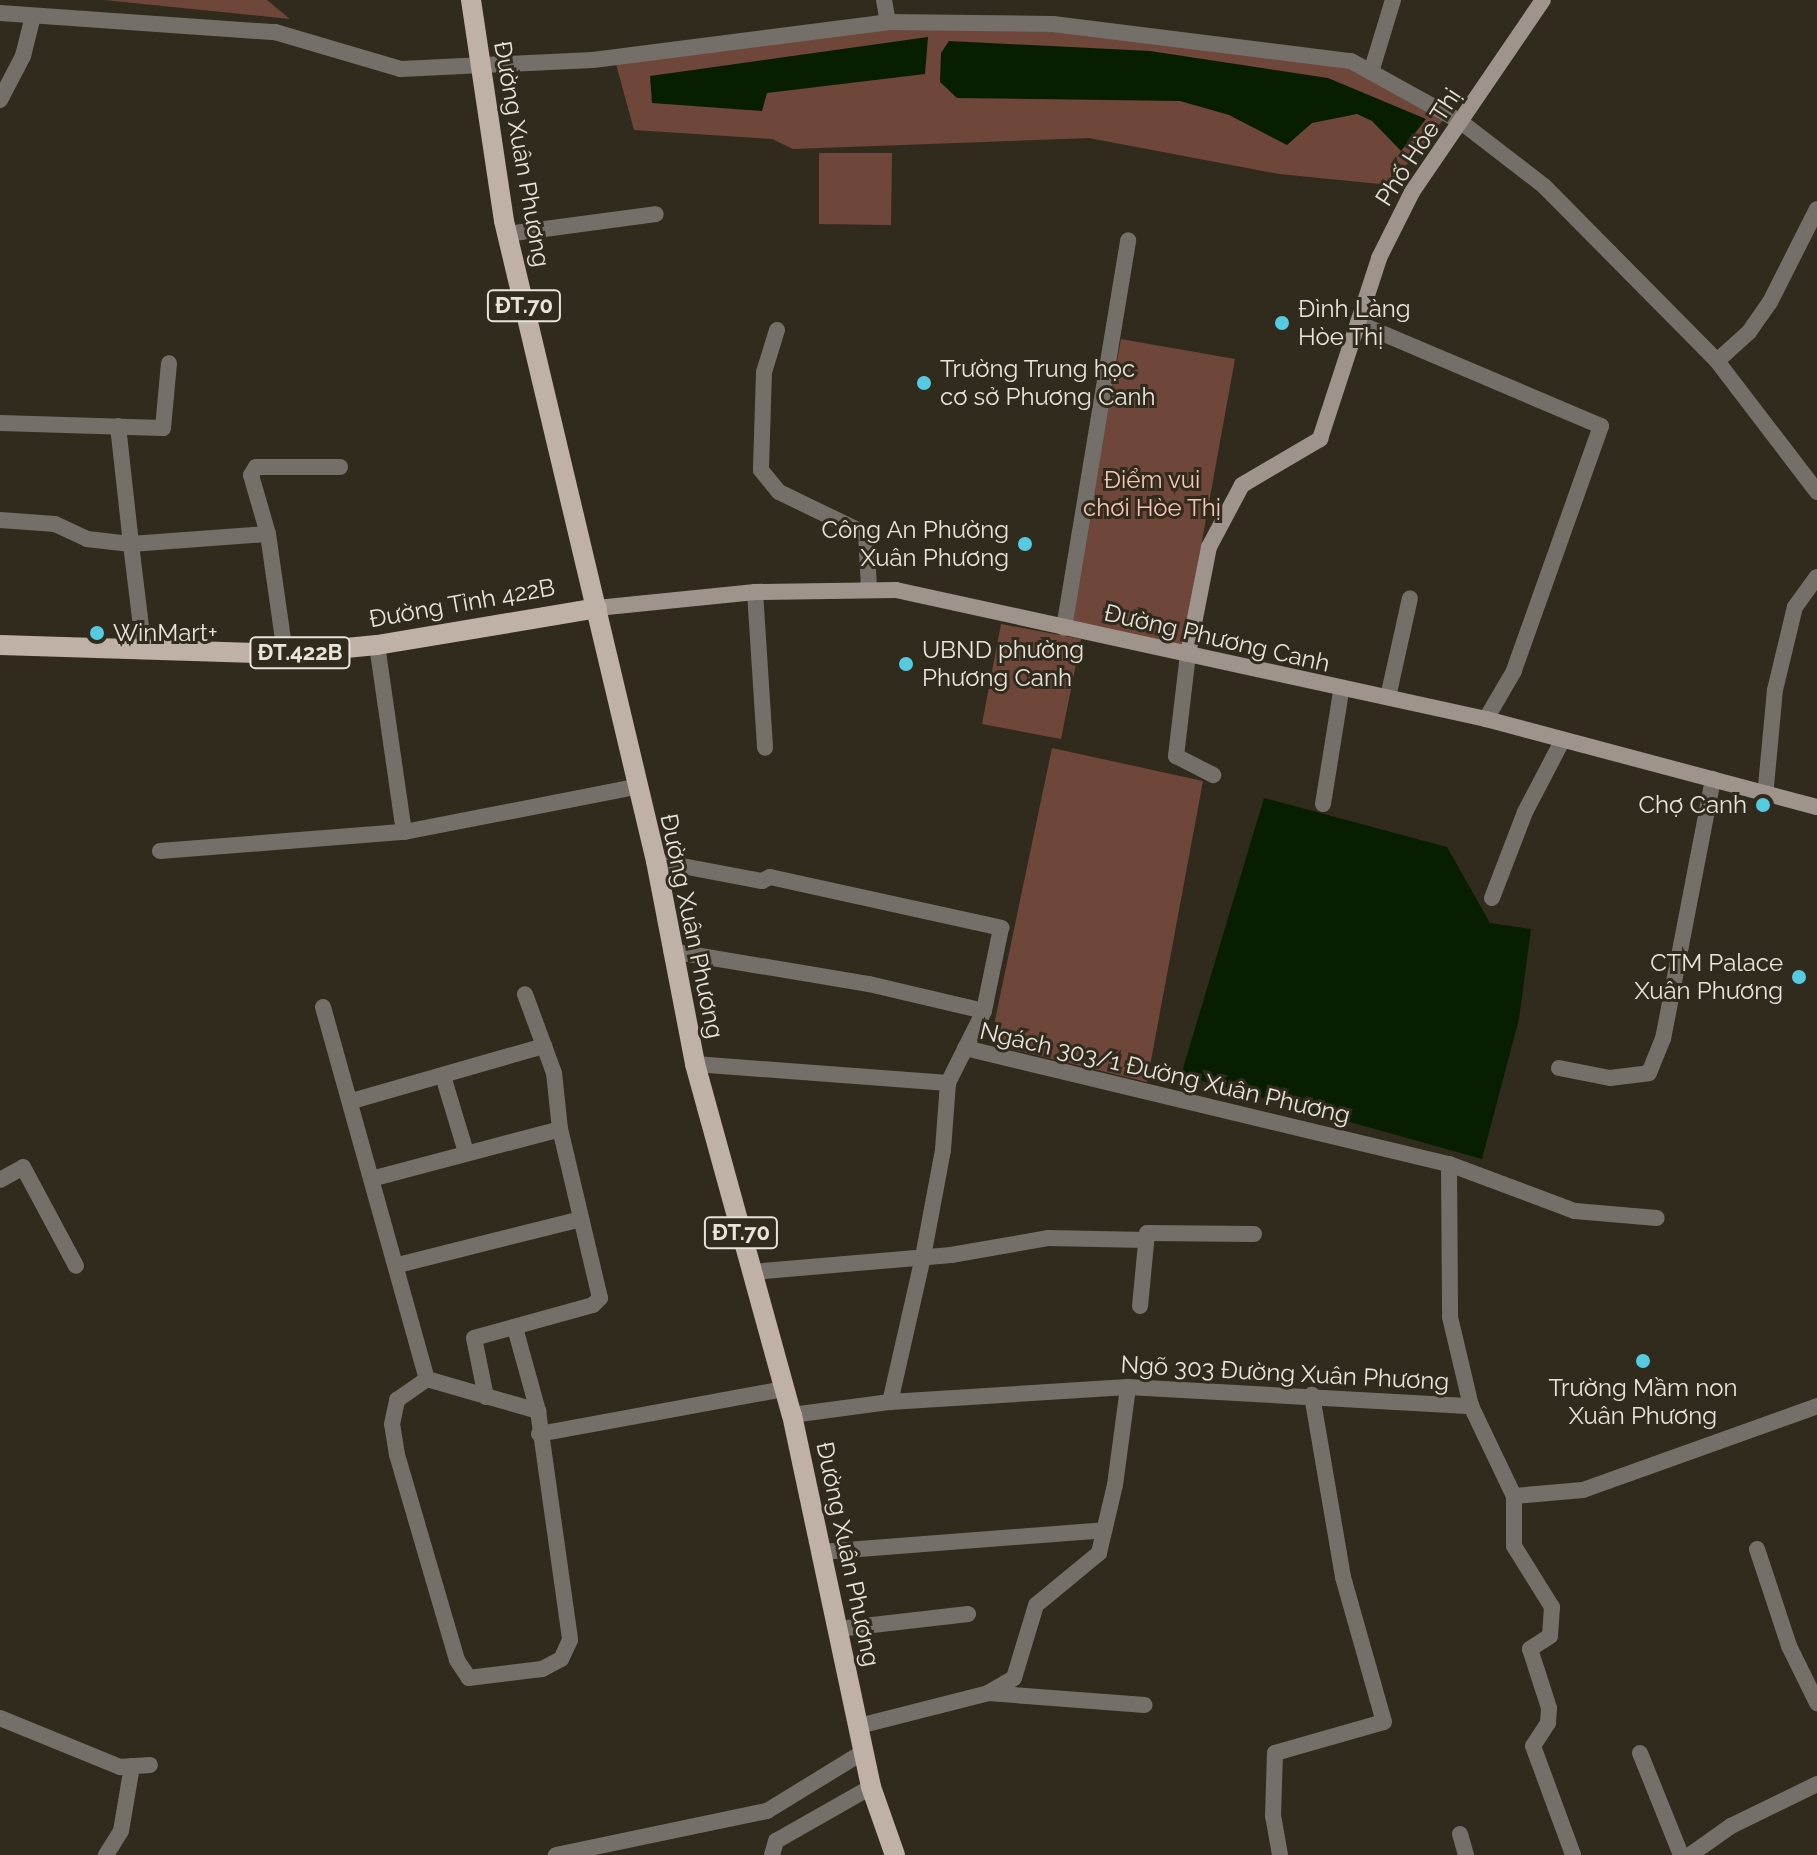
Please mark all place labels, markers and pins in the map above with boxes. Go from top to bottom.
place label: Đình Làng Hòe Thị [1298,295,1411,351]
marker: Đình Làng Hòe Thị [1273,314,1291,332]
place label: Trường Trung học cơ sở Phương Canh [940,355,1155,411]
marker: Trường Trung học cơ sở Phương Canh [915,374,933,392]
place label: Công An Phường Xuân Phương [821,516,1009,572]
marker: Công An Phường Xuân Phương [1016,535,1034,553]
place label: WinMart+ [113,619,218,647]
marker: WinMart+ [88,624,106,642]
place label: UBND phường Phương Canh [922,636,1084,692]
marker: UBND phường Phương Canh [897,655,915,673]
place label: Chợ Canh [1639,791,1747,819]
marker: Chợ Canh [1754,796,1772,814]
place label: CTM Palace Xuân Phương [1635,949,1783,1005]
marker: CTM Palace Xuân Phương [1790,968,1808,986]
marker: Trường Mầm non Xuân Phương [1634,1352,1652,1370]
place label: Trường Mầm non Xuân Phương [1549,1374,1737,1430]

